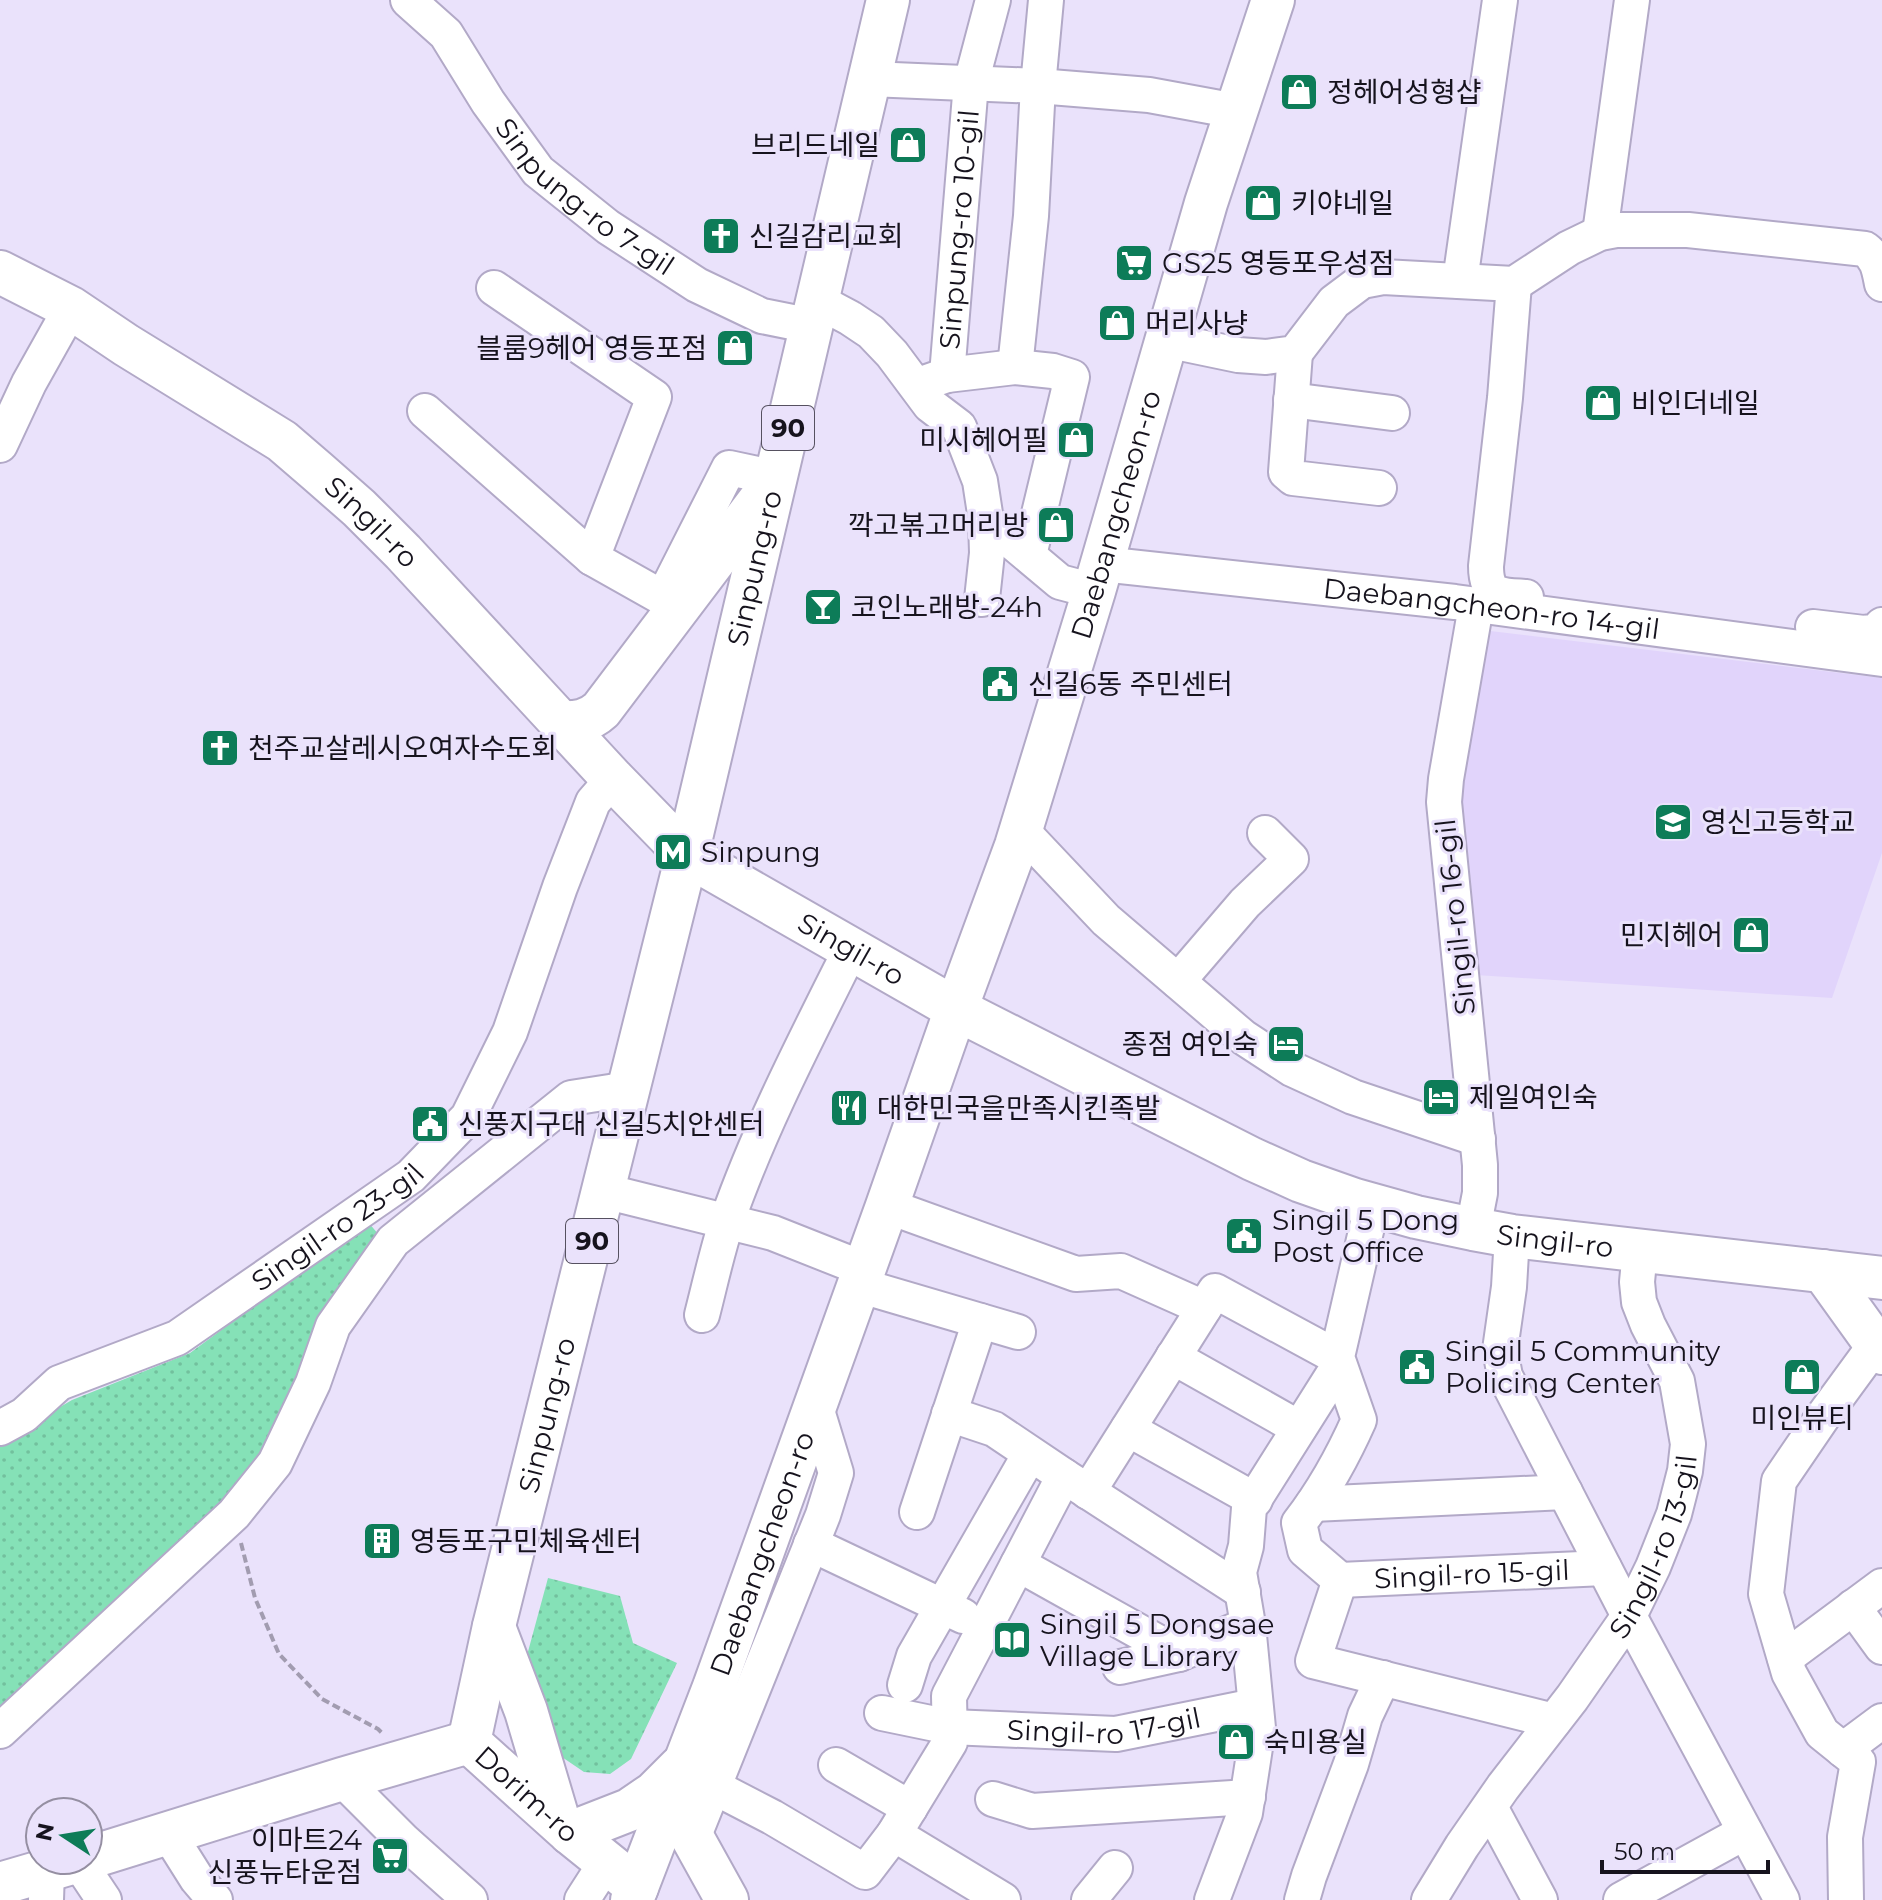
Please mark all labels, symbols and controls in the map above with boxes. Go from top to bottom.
shop icon: 정헤어성형샵 [1278,71,1320,113]
place label: 정헤어성형샵 [1327,75,1482,109]
street label: Sinpung-ro 10-gil [932,108,986,351]
street label: Sinpung-ro 7-gil [488,111,681,282]
shop icon: 브리드네일 [887,124,929,166]
place label: 브리드네일 [751,128,880,162]
shop icon: 키야네일 [1242,182,1284,224]
place label: 키야네일 [1291,186,1394,220]
church icon: 신길감리교회 [700,215,742,257]
place label: 신길감리교회 [749,219,904,253]
supermarket icon: GS25 영등포우성점 [1113,242,1155,284]
place label: GS25 영등포우성점 [1162,246,1395,280]
shop icon: 머리사냥 [1096,302,1138,344]
place label: 머리사냥 [1145,306,1248,340]
shop icon: 블룸9헤어 영등포점 [714,327,756,369]
place label: 블룸9헤어 영등포점 [477,331,707,365]
shop icon: 비인더네일 [1582,382,1624,424]
street label: Daebangcheon-ro [1063,386,1168,643]
place label: 비인더네일 [1631,386,1760,420]
road number: 90 [762,406,814,450]
shop icon: 미시헤어필 [1055,419,1097,461]
place label: 미시헤어필 [919,423,1048,457]
street label: Singil-ro [318,469,426,575]
street label: Sinpung-ro [720,487,789,649]
shop icon: 깍고볶고머리방 [1035,504,1077,546]
place label: 깍고볶고머리방 [848,508,1028,542]
street label: Daebangcheon-ro 14-gil [1322,571,1662,646]
bar icon: 코인노래방-24h [802,586,844,628]
place label: 코인노래방-24h [851,590,1043,624]
public building icon: 신길6동 주민센터 [979,663,1021,705]
place label: 신길6동 주민센터 [1028,667,1233,701]
church icon: 천주교살레시오여자수도회 [199,727,241,769]
place label: 천주교살레시오여자수도회 [248,731,557,765]
school or university icon: 영신고등학교 [1652,801,1694,843]
place label: 영신고등학교 [1701,805,1856,839]
street label: Singil-ro 16-gil [1428,817,1482,1017]
metro station icon: Sinpung [652,831,694,873]
place label: Sinpung [701,835,821,869]
street label: Singil-ro [792,905,911,993]
shop icon: 민지헤어 [1730,914,1772,956]
place label: 민지헤어 [1620,918,1723,952]
hotel icon: 종점 여인숙 [1265,1023,1307,1065]
place label: 종점 여인숙 [1122,1027,1258,1061]
hotel icon: 제일여인숙 [1420,1076,1462,1118]
place label: 제일여인숙 [1469,1080,1598,1114]
restaurant icon: 대한민국을만족시킨족발 [828,1087,870,1129]
place label: 대한민국을만족시킨족발 [877,1091,1160,1125]
public building icon: 신풍지구대 신길5치안센터 [409,1103,451,1145]
place label: 신풍지구대 신길5치안센터 [458,1107,765,1141]
street label: Singil-ro 23-gil [245,1156,431,1298]
place label: Singil 5 Dong Post Office [1272,1203,1459,1269]
public building icon: Singil 5 Dong Post Office [1223,1215,1265,1257]
street label: Singil-ro [1494,1217,1615,1264]
road number: 90 [566,1219,618,1263]
street label: Sinpung-ro [511,1334,583,1496]
place label: Singil 5 Community Policing Center [1445,1334,1721,1400]
public building icon: Singil 5 Community Policing Center [1396,1346,1438,1388]
shop icon: 미인뷰티 [1781,1356,1823,1398]
place label: 미인뷰티 [1750,1401,1854,1435]
street label: Daebangcheon-ro [702,1427,821,1680]
street label: Singil-ro 13-gil [1602,1453,1704,1645]
building icon: 영등포구민체육센터 [361,1520,403,1562]
place label: 영등포구민체육센터 [410,1524,642,1558]
street label: Singil-ro 15-gil [1373,1553,1570,1595]
place label: Singil 5 Dongsae Village Library [1040,1607,1274,1673]
library icon: Singil 5 Dongsae Village Library [991,1619,1033,1661]
street label: Singil-ro 17-gil [1006,1700,1204,1751]
shop icon: 숙미용실 [1215,1721,1257,1763]
place label: 숙미용실 [1264,1725,1367,1759]
street label: Dorim-ro [468,1739,586,1850]
north arrow [24,1796,104,1876]
text: N [30,1820,60,1843]
place label: 이마트24 신풍뉴타운점 [207,1823,362,1889]
scale bar [1602,1824,1768,1874]
supermarket icon: 이마트24 신풍뉴타운점 [369,1835,411,1877]
text: 50 m [1614,1837,1675,1866]

